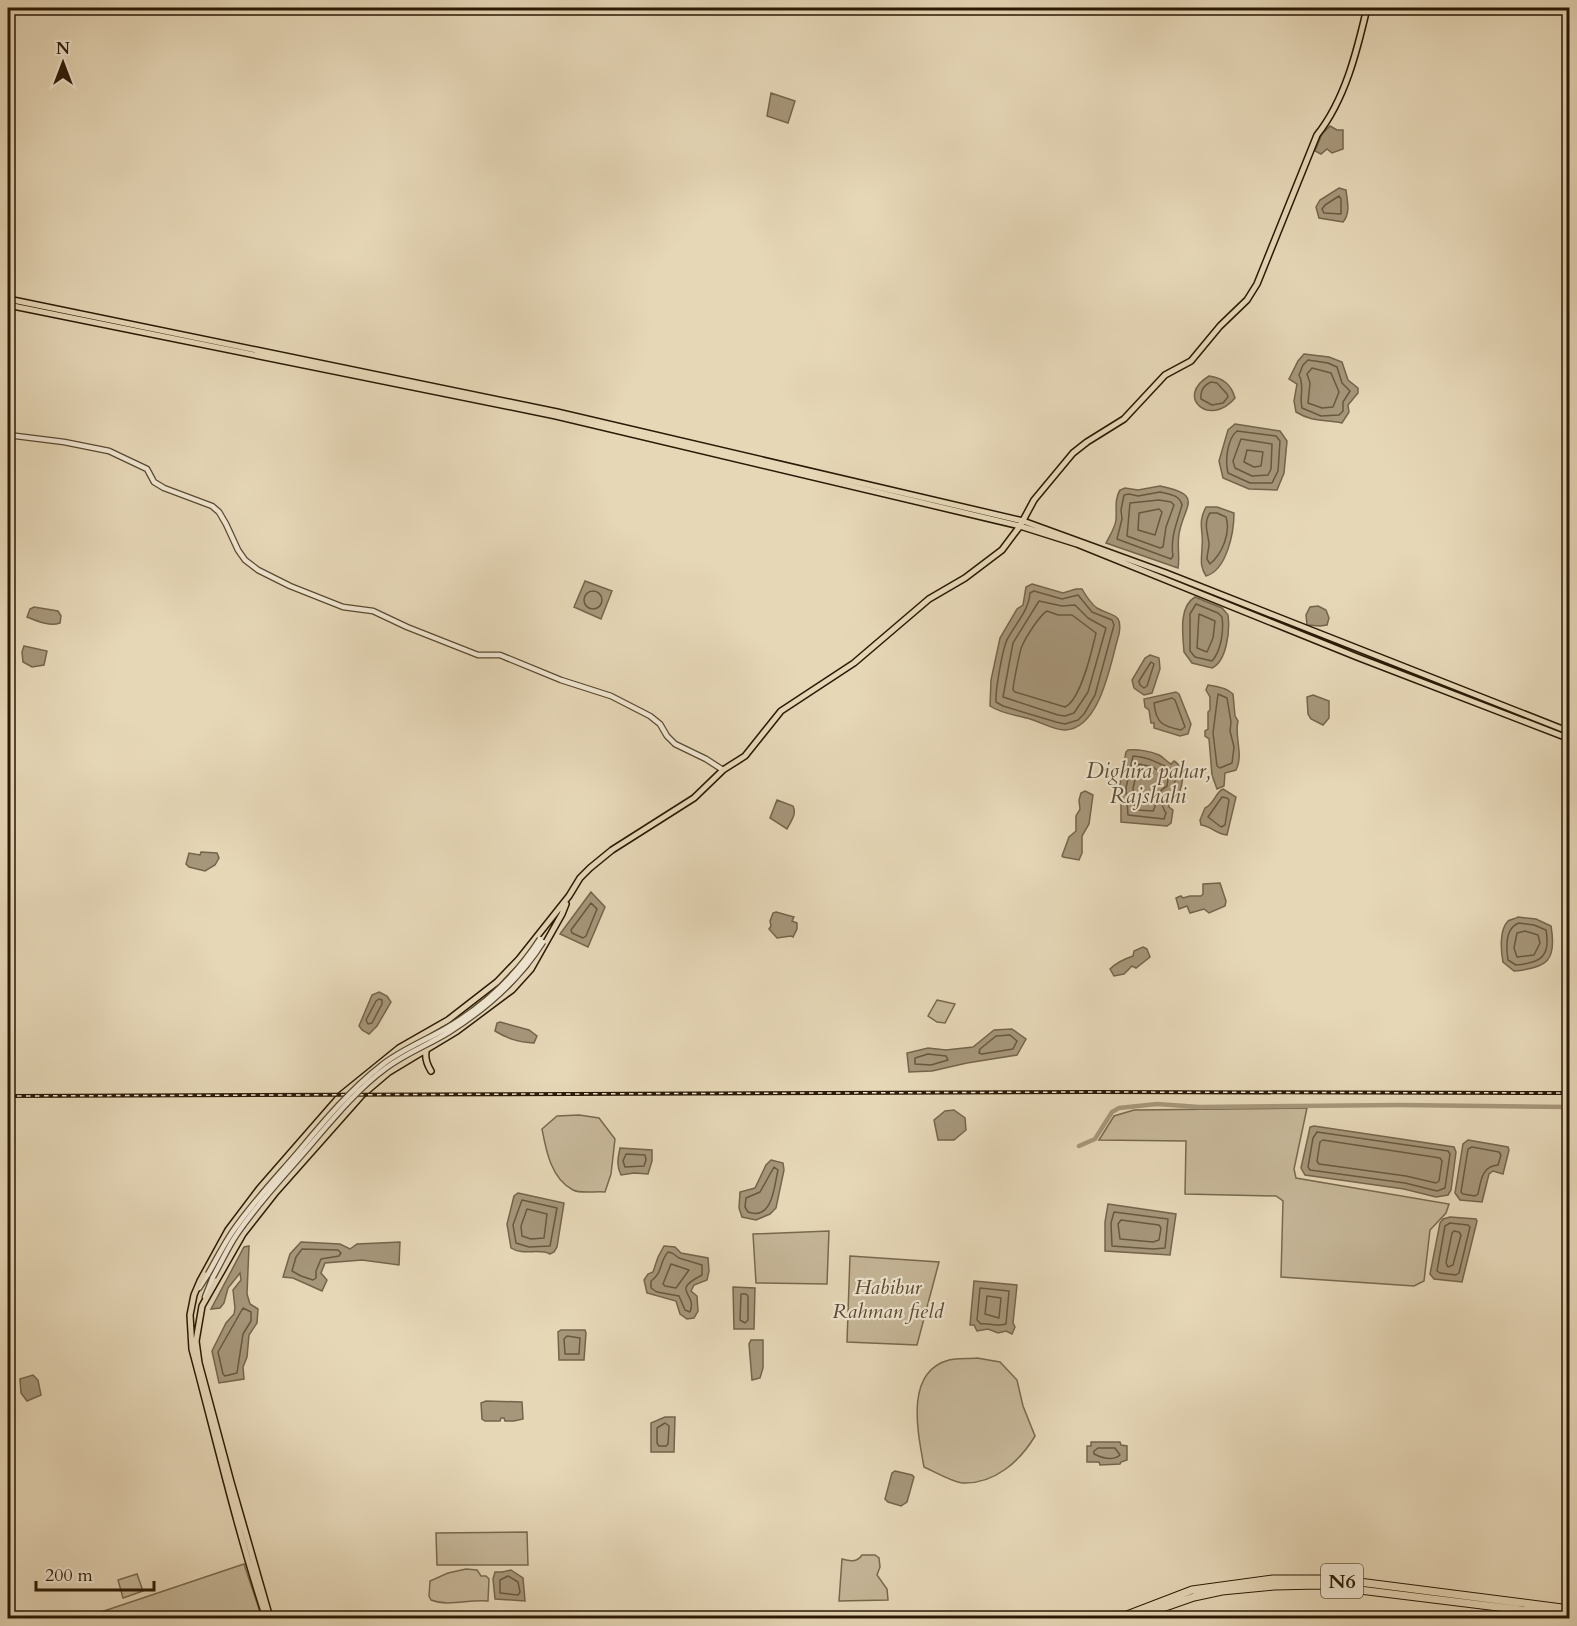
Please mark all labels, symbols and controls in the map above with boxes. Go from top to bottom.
north arrow [33,33,93,93]
text: N [56,38,70,60]
water label: Dighira pahar, Rajshahi [1086,756,1210,811]
park label: Habibur Rahman field [832,1273,945,1326]
scale bar [36,1554,154,1592]
text: 200 m [45,1563,93,1588]
road number: N6 [1321,1564,1363,1598]

